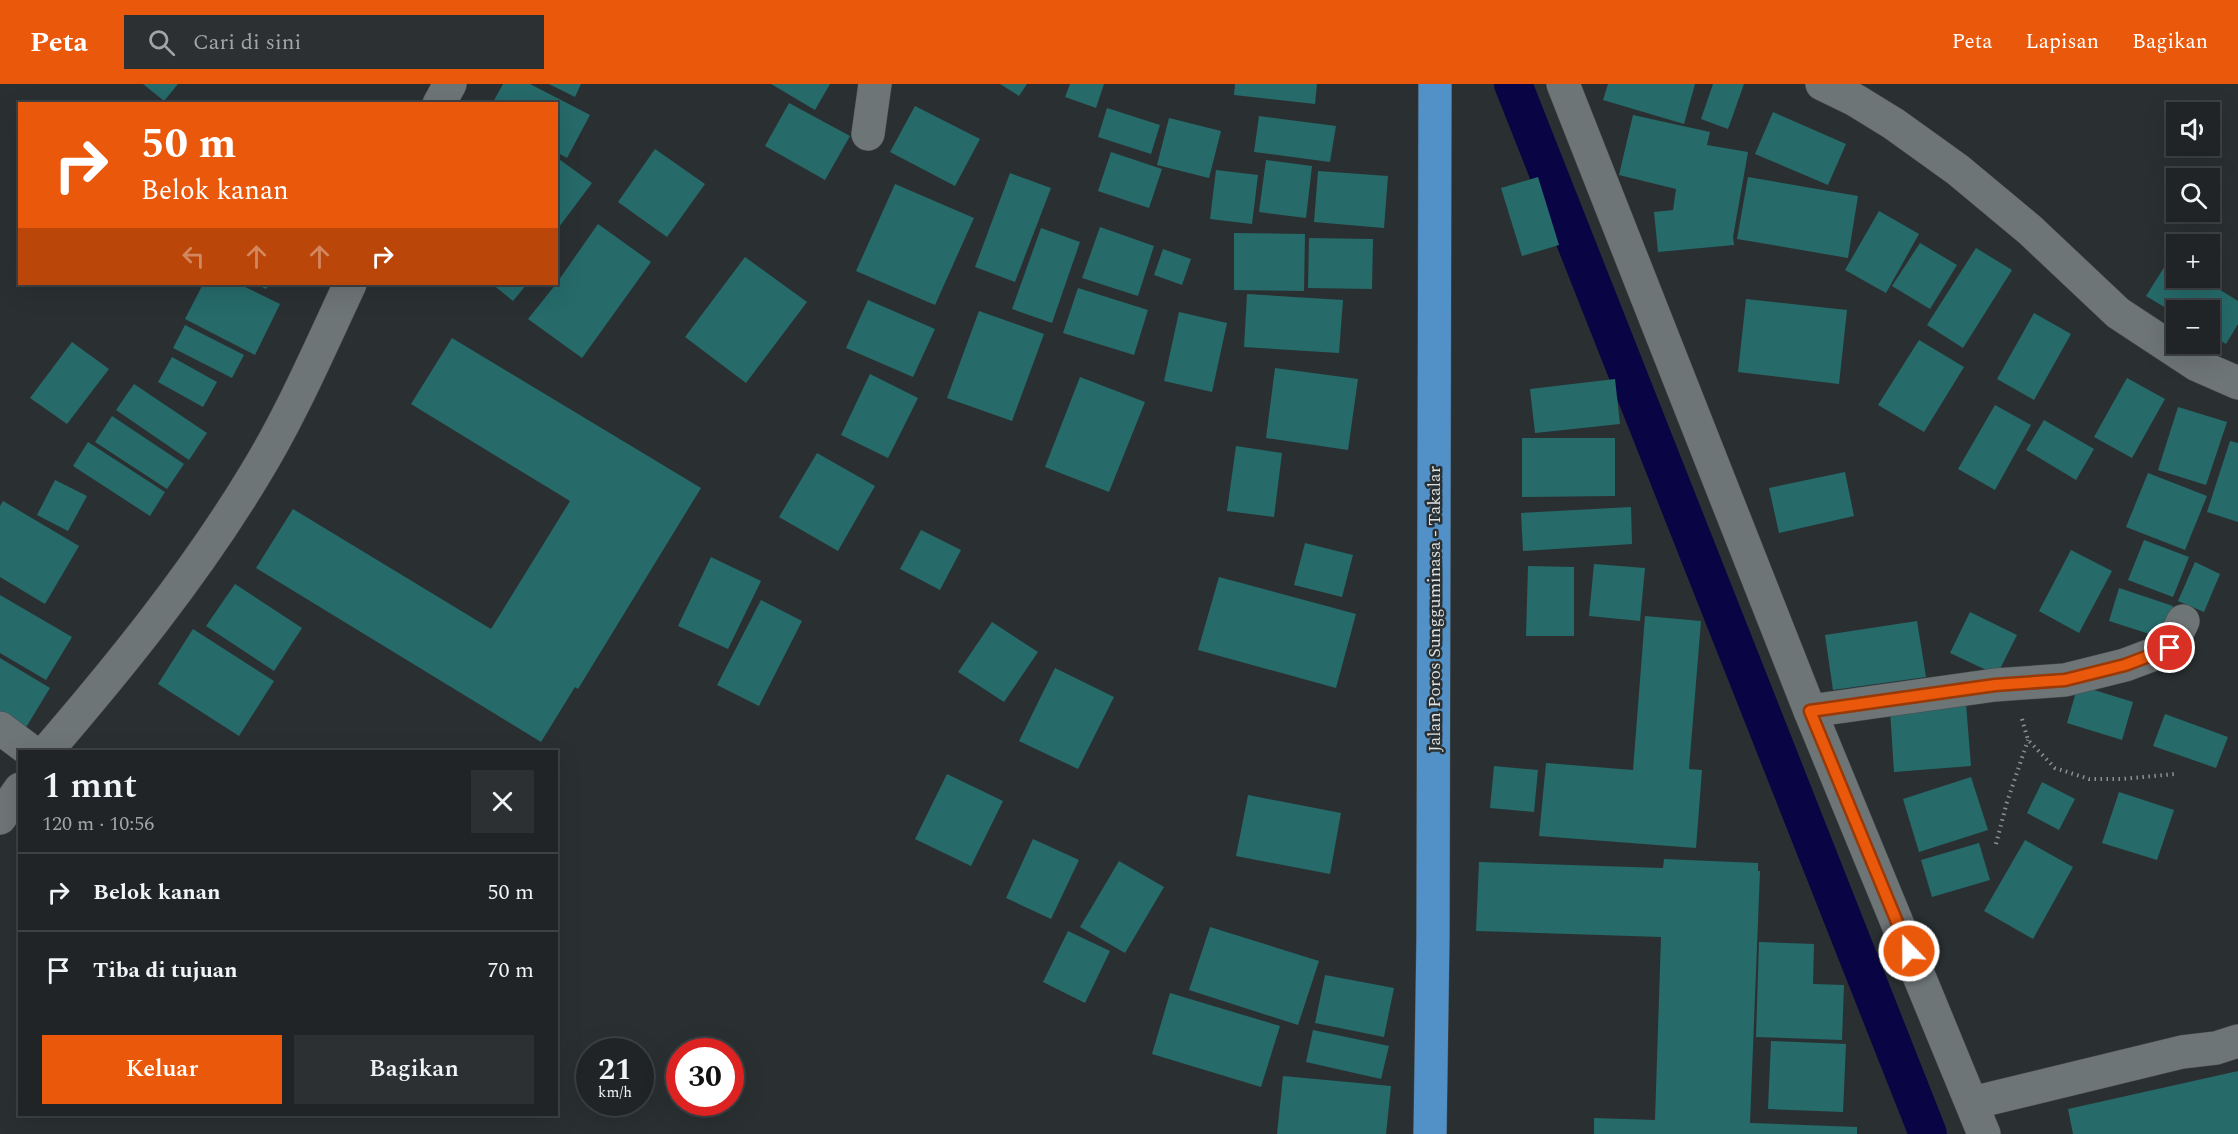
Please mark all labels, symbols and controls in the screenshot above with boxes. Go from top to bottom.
search box [124,15,544,69]
text: Peta [30,21,88,64]
icon: search [145,26,178,59]
text: Cari di sini [193,26,301,59]
text: Peta [1952,26,1992,58]
text: Lapisan [2025,26,2099,58]
text: Bagikan [2132,26,2208,58]
map controls [2166,102,2220,354]
button: sound [2166,102,2220,156]
text: 50 m [141,113,236,176]
icon: right [42,126,120,204]
button: search [2166,168,2220,222]
text: Belok kanan [141,170,289,212]
button: + [2166,234,2220,288]
icon: left [177,240,210,273]
icon: ahead [240,240,273,273]
icon: ahead [303,240,336,273]
icon: right [366,240,399,273]
button: − [2166,300,2220,354]
street label: Jalan Poros Sungguminasa - Takalar [1421,466,1448,752]
pin [2144,622,2195,673]
icon: arrive [2153,631,2186,664]
text: 1 mnt [42,759,137,814]
button: close [471,770,534,833]
text: 120 m · 10:56 [42,809,154,839]
icon: right [42,876,75,909]
text: Belok kanan [93,876,221,909]
text: 50 m [488,876,534,909]
position arrow [1877,919,1941,983]
icon: arrive [42,954,75,987]
text: Tiba di tujuan [93,954,238,987]
text: 70 m [488,954,534,987]
button: Keluar [42,1035,282,1104]
button: Bagikan [294,1035,534,1104]
speed limit sign: 30 [666,1038,744,1116]
text: 21 [598,1047,632,1093]
text: km/h [598,1081,632,1104]

